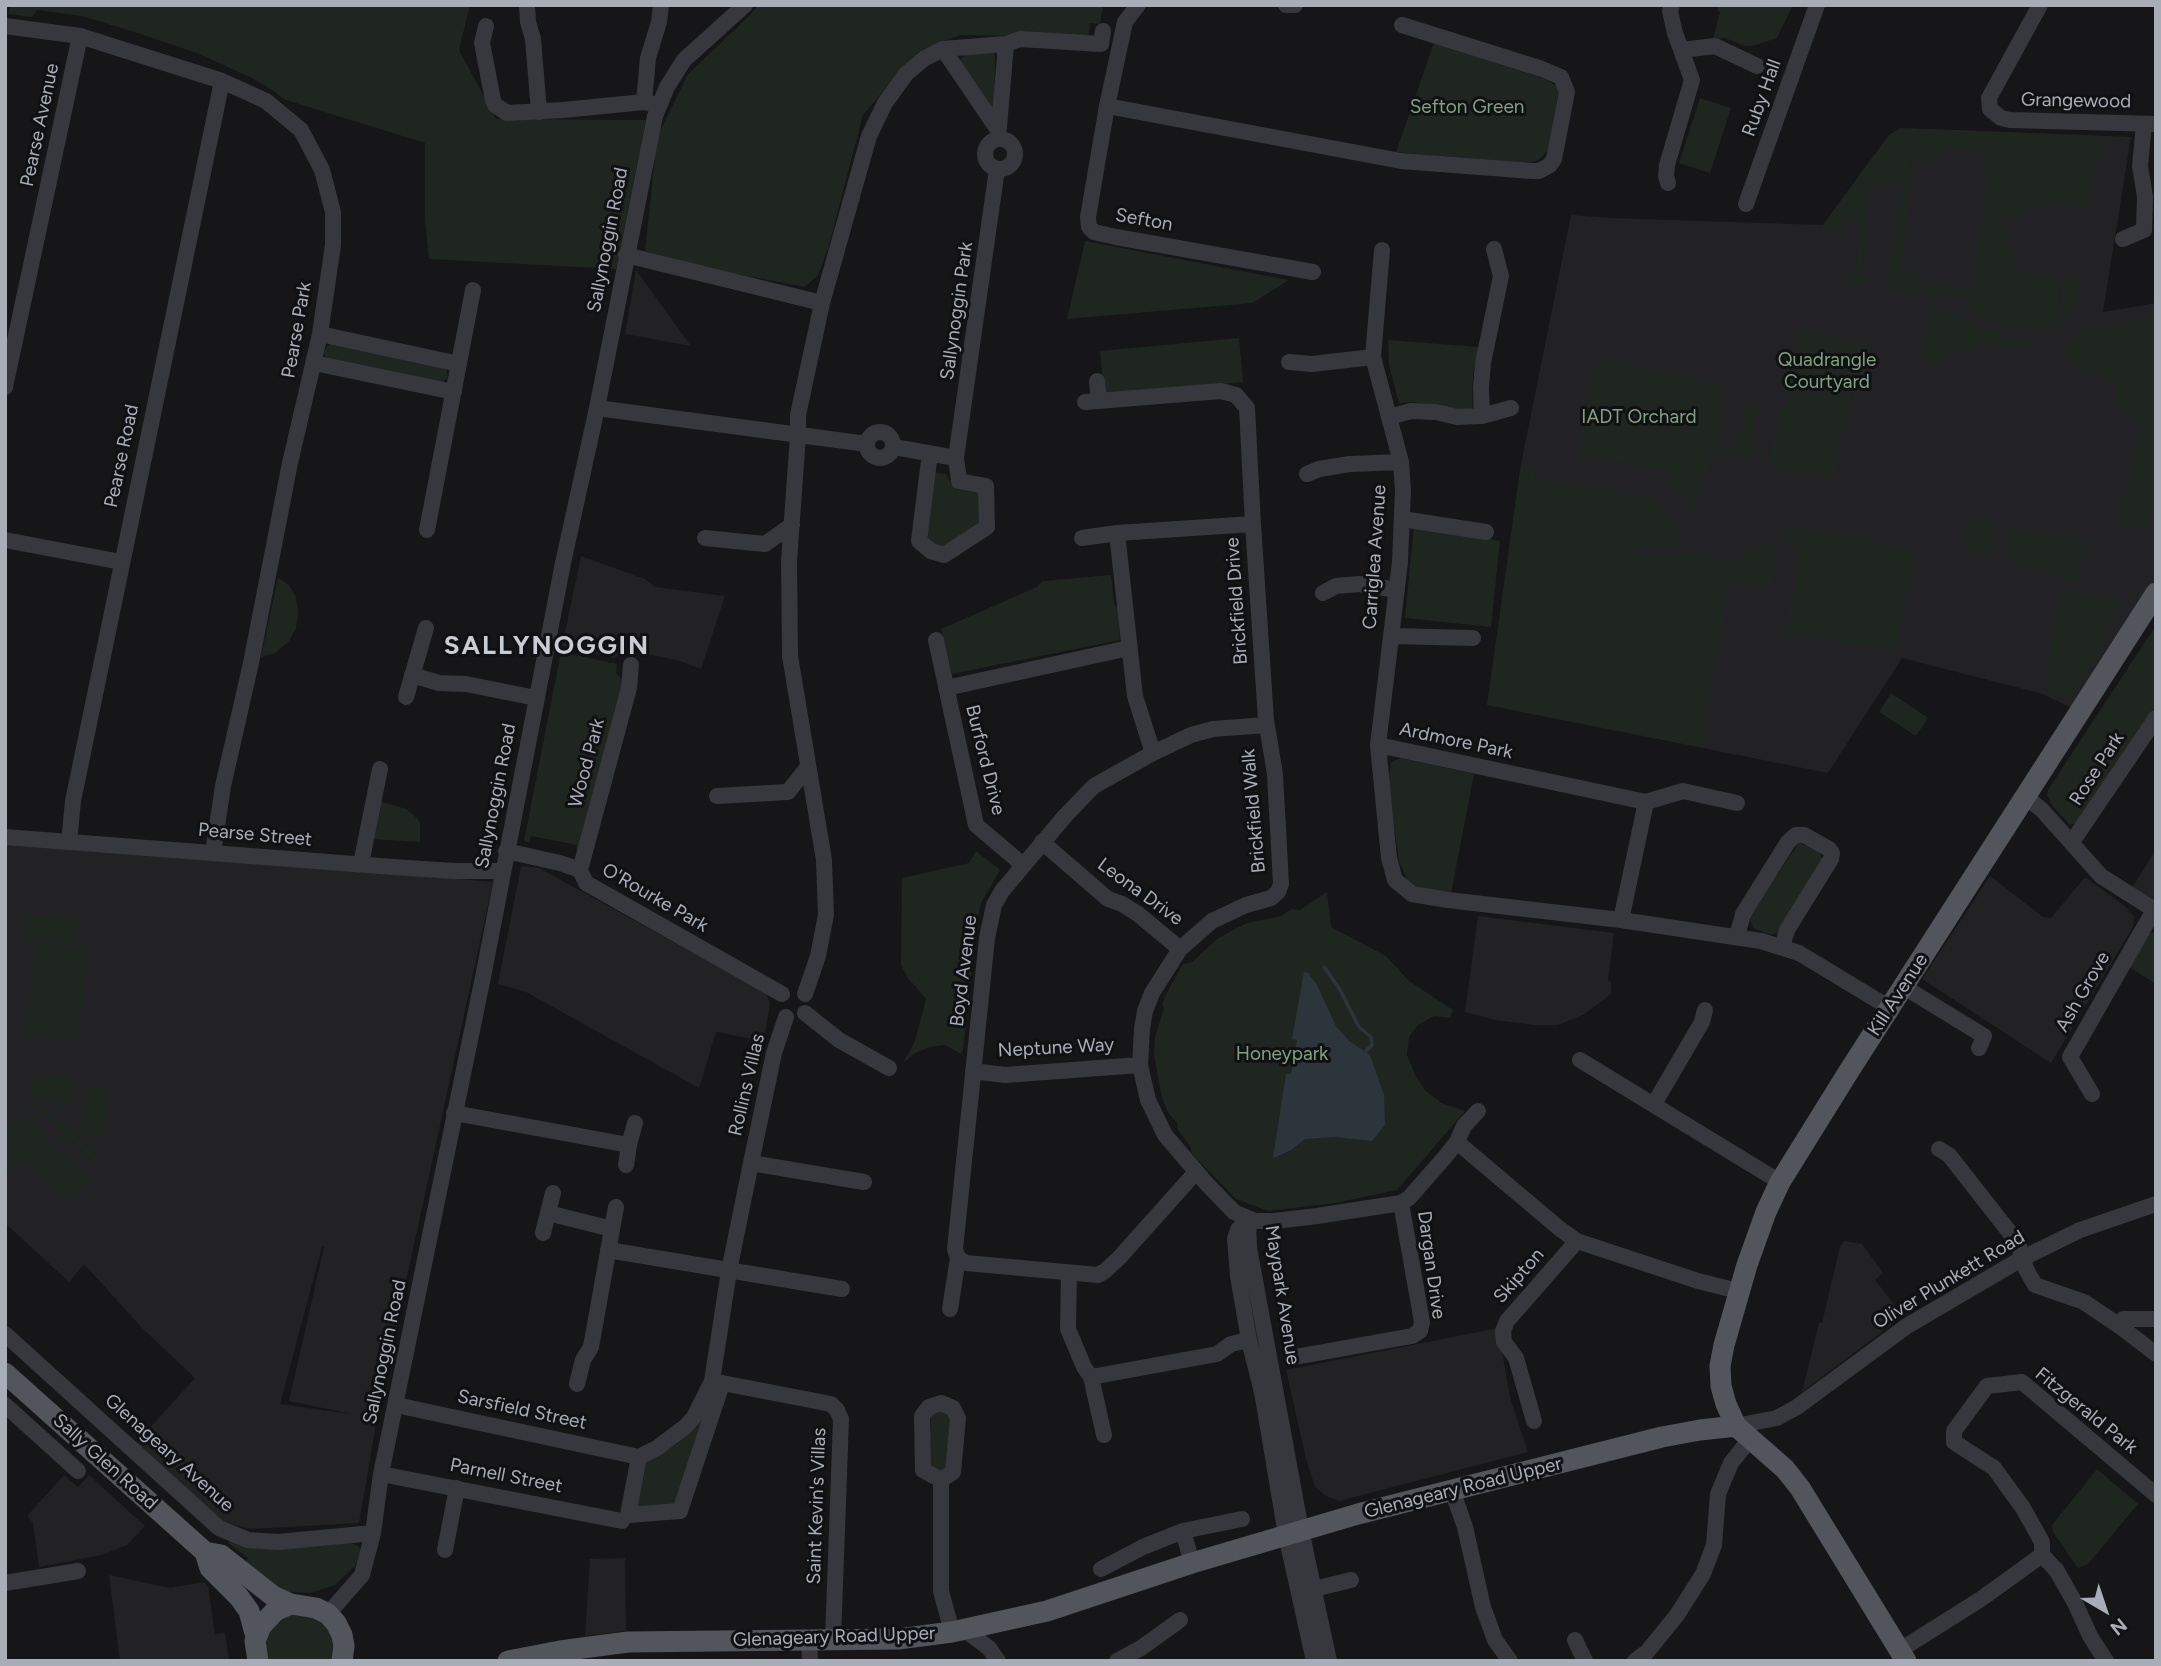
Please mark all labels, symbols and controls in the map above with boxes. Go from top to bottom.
street label: Ruby Hall [1738,56,1786,140]
street label: Pearse Avenue [16,61,64,189]
street label: Grangewood [2021,89,2131,113]
park label: Sefton Green [1410,96,1524,118]
street label: Sallynoggin Road [583,166,633,314]
street label: Sefton [1114,204,1174,236]
street label: Sallynoggin Park [936,240,978,382]
street label: Pearse Park [277,280,317,380]
park label: Quadrangle Courtyard [1778,349,1876,393]
street label: Pearse Road [100,402,144,510]
park label: IADT Orchard [1581,406,1697,428]
street label: Carriglea Avenue [1359,484,1391,630]
street label: Brickfield Drive [1221,537,1253,665]
district label: SALLYNOGGIN [445,630,649,662]
street label: Burford Drive [960,703,1010,817]
street label: Wood Park [564,716,610,810]
street label: Ardmore Park [1397,718,1515,764]
street label: Sallynoggin Road [471,722,521,870]
street label: Rose Park [2065,728,2129,810]
street label: Brickfield Walk [1237,748,1271,874]
street label: Pearse Street [197,819,313,851]
street label: Leona Drive [1093,853,1187,931]
street label: O'Rourke Park [598,858,712,938]
street label: Boyd Avenue [946,914,982,1028]
street label: Ash Grove [2051,948,2115,1036]
street label: Kill Avenue [1863,950,1933,1040]
street label: Rollins Villas [724,1032,770,1138]
street label: Neptune Way [997,1034,1115,1062]
park label: Honeypark [1236,1043,1328,1065]
street label: Dargan Drive [1412,1209,1450,1321]
street label: Maypark Avenue [1260,1224,1304,1366]
street label: Oliver Plunkett Road [1869,1226,2029,1334]
street label: Skipton [1489,1244,1549,1308]
street label: Sallynoggin Road [359,1278,411,1426]
street label: Fitzgerald Park [2030,1363,2142,1459]
street label: Sarsfield Street [455,1385,589,1435]
street label: Glenageary Avenue [100,1389,238,1517]
street label: Sally Glen Road [48,1409,162,1515]
street label: Saint Kevin's Villas [803,1427,831,1585]
street label: Glenageary Road Upper [1362,1452,1564,1524]
street label: Parnell Street [448,1454,564,1498]
north arrow [2070,1575,2140,1645]
text: N [2106,1613,2131,1640]
street label: Glenageary Road Upper [732,1622,936,1652]

